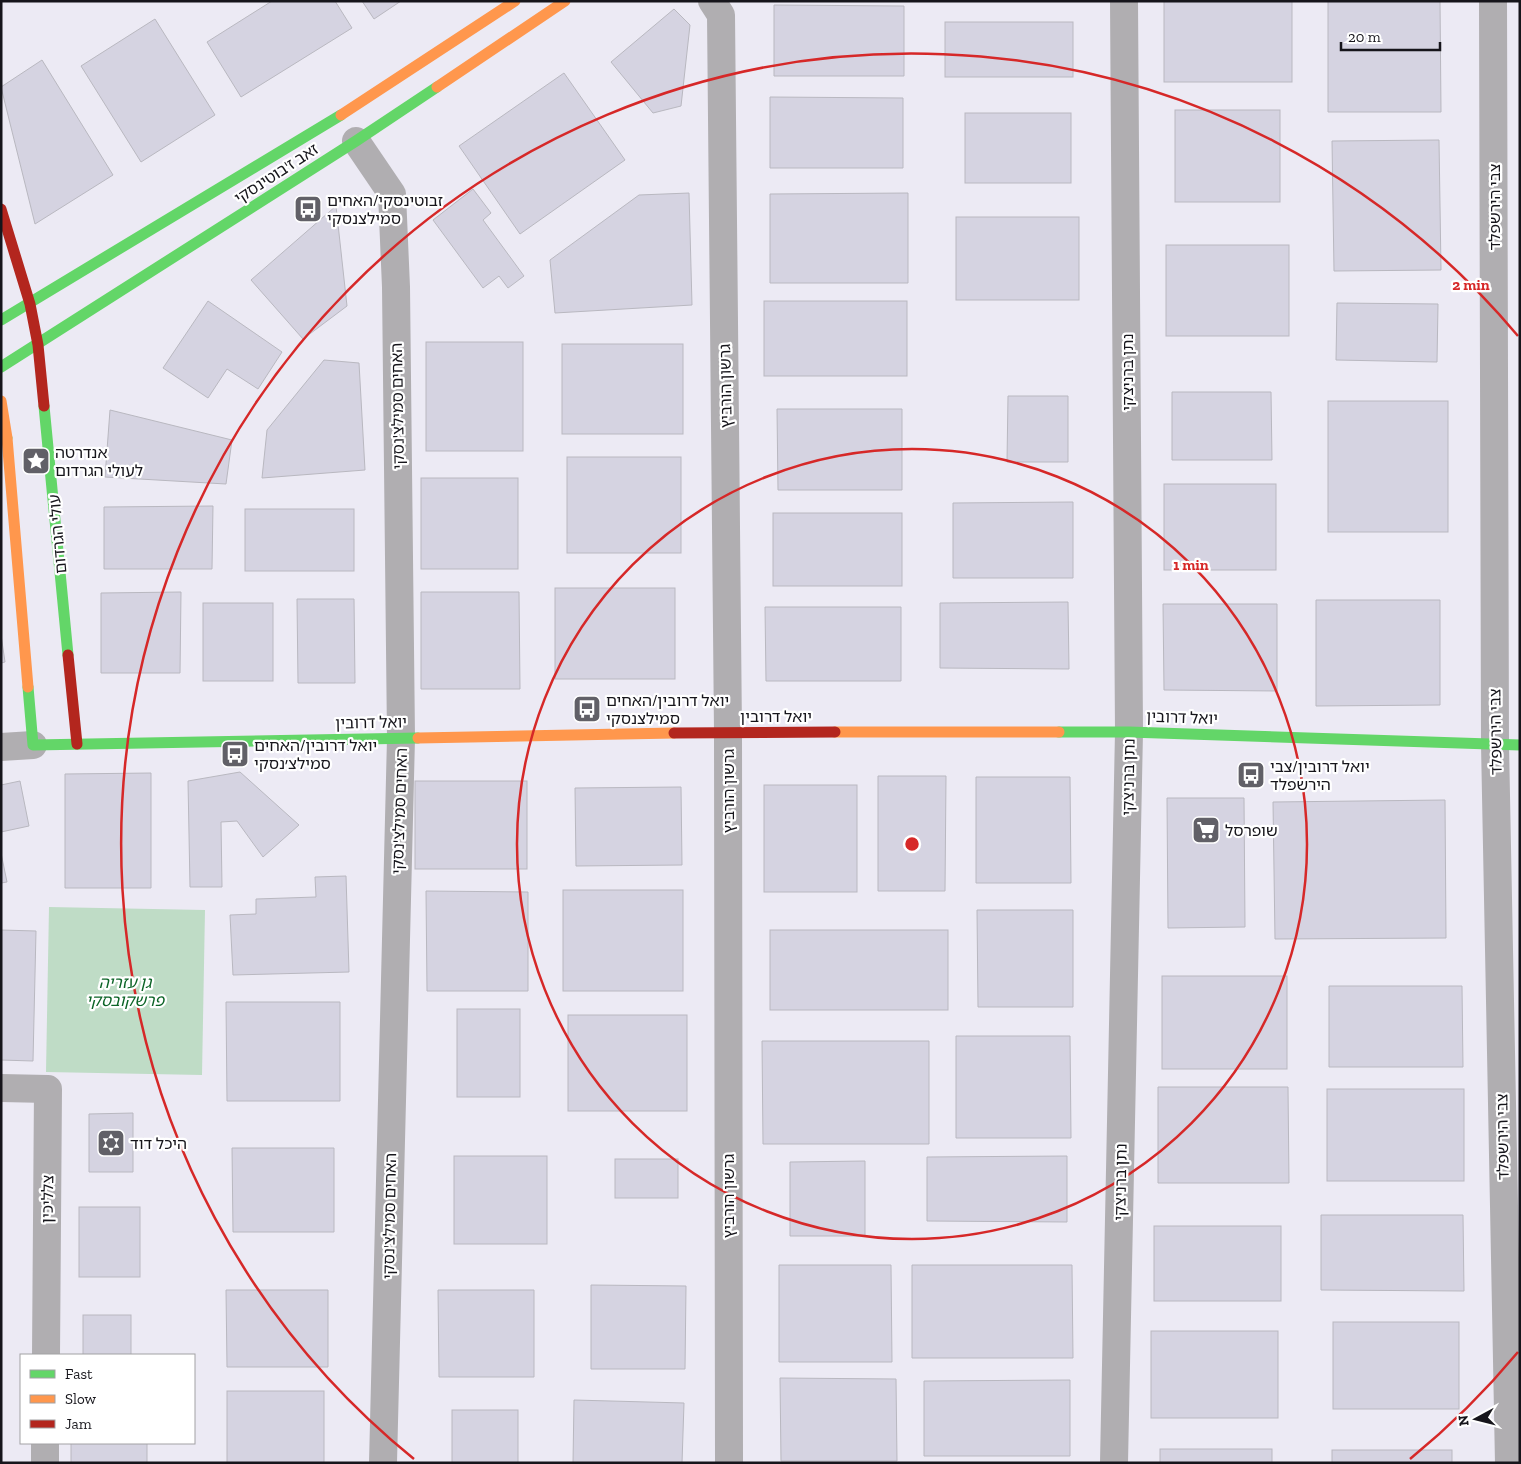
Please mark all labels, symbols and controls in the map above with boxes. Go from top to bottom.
scale bar [1341,20,1440,52]
text: 20 m [1348,28,1381,46]
street label: זאב ז'בוטינסקי [231,139,322,208]
street label: צבי הירשפלד [1485,163,1504,250]
place label: זבוטינסקי/האחים סמילצנסקי [327,191,443,228]
bus stop icon: זבוטינסקי/האחים סמילצנסקי [293,194,323,224]
text: 2 min [1452,276,1490,294]
street label: נתן ברניצקי [1118,333,1137,411]
street label: האחים סמילצ'נסקי [387,343,408,469]
street label: גרשון הורביץ [715,344,736,428]
place label: אנדרטה לעולי הגרדום [55,443,143,480]
place icon: אנדרטה לעולי הגרדום [21,446,51,476]
street label: עולי הגרדום [45,493,70,574]
text: 1 min [1173,556,1209,574]
street label: צבי הירשפלד [1485,688,1506,776]
place label: יואל דרובין/האחים סמילצנסקי [606,691,729,728]
bus stop icon: יואל דרובין/האחים סמילצנסקי [572,694,602,724]
street label: יואל דרובין [740,707,812,726]
street label: יואל דרובין [1146,707,1218,728]
street label: יואל דרובין [335,712,407,733]
place label: יואל דרובין/האחים סמילצ׳נסקי [254,736,377,773]
street label: נתן ברניצקי [1118,738,1139,816]
bus stop icon: יואל דרובין/האחים סמילצ׳נסקי [220,739,250,769]
street label: האחים סמילצ'נסקי [388,747,411,875]
street label: גרשון הורביץ [719,749,738,833]
place label: יואל דרובין/צבי הירשפלד [1270,757,1370,794]
bus stop icon: יואל דרובין/צבי הירשפלד [1236,760,1266,790]
supermarket icon: שופרסל [1191,815,1221,845]
place label: שופרסל [1225,821,1278,840]
centre of rings [903,835,921,853]
park label: גן עזריה פרשקובסקי [86,973,165,1010]
street label: צבי הירשפלד [1492,1093,1513,1181]
synagogue icon: היכל דוד [96,1128,126,1158]
place label: היכל דוד [130,1134,187,1153]
street label: נתן ברניצקי [1110,1143,1131,1221]
street label: האחים סמילצ'נסקי [379,1153,400,1279]
street label: גרשון הורביץ [719,1154,738,1238]
street label: צלליכין [38,1175,57,1223]
legend [20,1354,195,1444]
text: Fast [65,1365,93,1383]
text: Slow [65,1390,97,1408]
north arrow [1451,1394,1501,1444]
text: N [1454,1414,1473,1427]
text: Jam [65,1415,92,1433]

